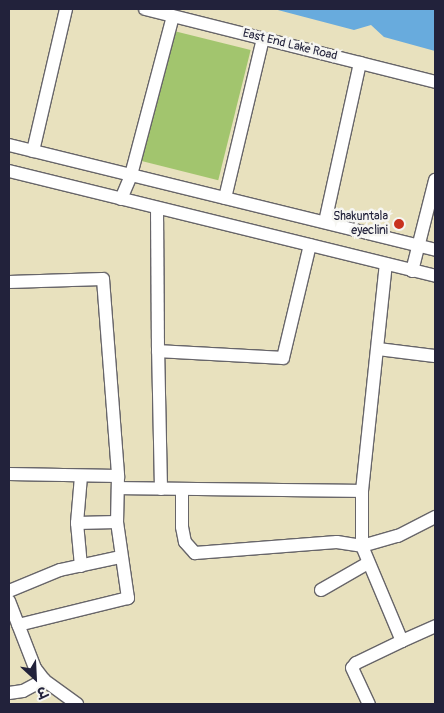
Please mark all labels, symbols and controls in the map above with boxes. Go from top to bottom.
street label: East End Lake Road [241,26,339,64]
place label: Shakuntala eyeclini [333,210,388,238]
marker: Shakuntala eyeclini [392,217,406,231]
north arrow [10,653,60,703]
text: उ [34,682,49,702]

